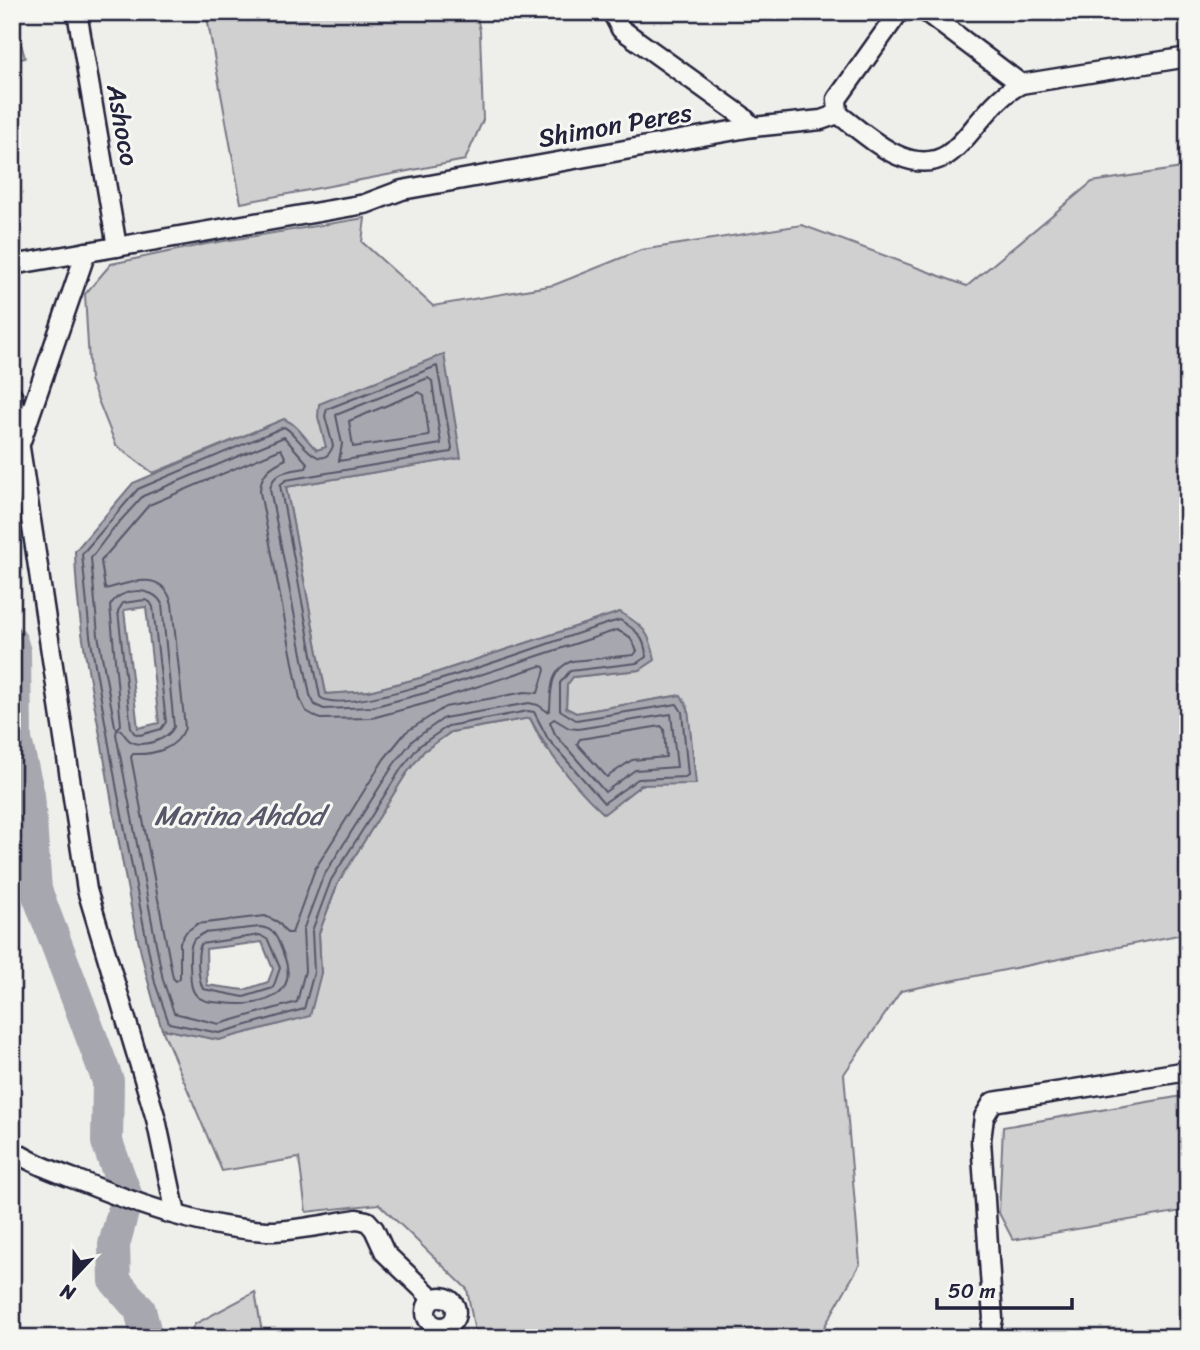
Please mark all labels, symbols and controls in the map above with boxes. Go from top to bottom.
street label: Ashoco [93,80,153,169]
street label: Shimon Peres [534,89,696,161]
water label: Marina Ahdod [154,791,331,840]
north arrow [38,1242,108,1312]
scale bar [937,1266,1072,1310]
text: 50 m [948,1272,996,1310]
text: N [55,1274,81,1310]

